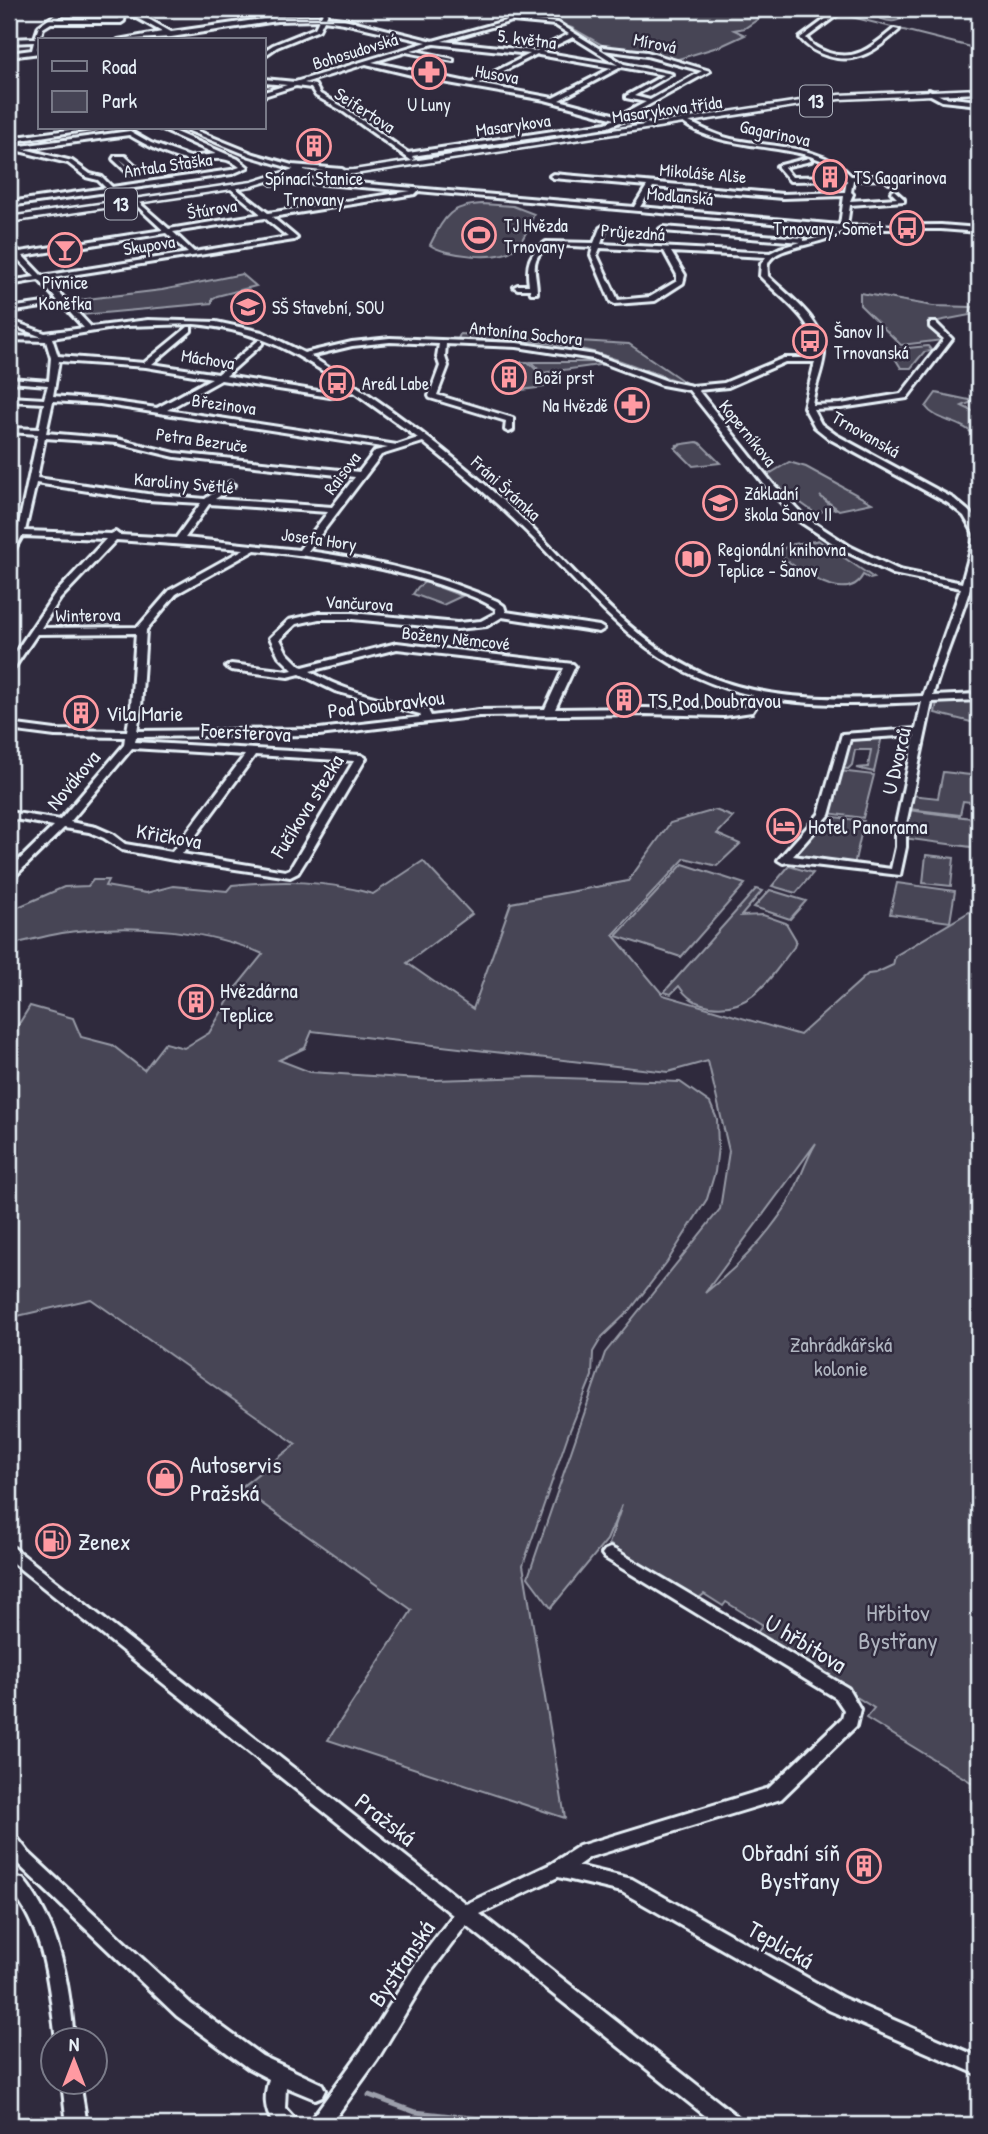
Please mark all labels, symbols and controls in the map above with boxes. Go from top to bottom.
street label: 5. května [496,23,558,55]
street label: Bohosudovská [309,26,401,76]
street label: Mírová [631,27,679,59]
legend [38,38,266,130]
text: Road [102,52,136,81]
pharmacy icon: U Luny [410,53,448,91]
street label: Husova [473,58,521,90]
street label: Seifertova [330,81,400,139]
text: Park [102,86,137,115]
road number: 13 [800,86,832,116]
street label: Masarykova třída [610,89,724,129]
place label: U Luny [407,92,451,117]
street label: Masarykova [474,107,552,143]
street label: Gagarinova [737,113,813,153]
building icon: Spínací Stanice Trnovany [295,127,333,165]
street label: Antala Staška [122,146,214,184]
street label: Mikoláše Alše [658,157,748,189]
building icon: TS Gagarinova [811,158,849,196]
place label: TS Gagarinova [854,165,946,190]
place label: Spínací Stanice Trnovany [265,166,363,212]
street label: Modlanská [646,181,714,211]
road number: 13 [105,188,137,220]
street label: Štúrova [185,193,239,225]
bus stop icon: Trnovany, Somet [888,209,926,247]
place label: TJ Hvězda Trnovany [504,213,568,259]
sports icon: TJ Hvězda Trnovany [460,216,498,254]
place label: Trnovany, Somet [773,216,884,241]
street label: Průjezdná [600,217,666,247]
street label: Skupova [121,229,177,261]
bar icon: Pivnice Koněfka [46,231,84,269]
place label: Pivnice Koněfka [39,270,91,316]
school or university icon: SŠ Stavební, SOU [229,288,267,326]
place label: SŠ Stavební, SOU [272,295,384,320]
street label: Antonína Sochora [468,315,584,351]
place label: Šanov II Trnovanská [834,319,909,365]
bus stop icon: Šanov II Trnovanská [791,322,829,360]
street label: Máchova [179,342,237,376]
building icon: Boží prst [490,358,528,396]
bus stop icon: Areál Labe [318,364,356,402]
place label: Boží prst [534,365,595,390]
place label: Areál Labe [362,371,429,396]
pharmacy icon: Na Hvězdě [613,386,651,424]
street label: Březinova [190,387,258,421]
place label: Na Hvězdě [543,393,608,418]
street label: Koperníkova [713,394,783,472]
street label: Trnovanská [827,405,905,463]
street label: Petra Bezruče [154,421,250,459]
street label: Raisova [318,446,366,500]
street label: Fráni Šrámka [465,449,546,526]
street label: Karoliny Světlé [133,466,235,500]
place label: Základní škola Šanov II [744,481,832,527]
school or university icon: Základní škola Šanov II [701,484,739,522]
street label: Josefa Hory [280,521,359,557]
place label: Regionální knihovna Teplice - Šanov [718,537,846,583]
library icon: Regionální knihovna Teplice - Šanov [674,540,712,578]
street label: Vančurova [324,589,394,617]
street label: Winterova [55,602,121,628]
street label: Boženy Němcové [401,620,511,656]
building icon: TS Pod Doubravou [605,681,643,719]
street label: Pod Doubravkou [326,682,447,726]
place label: TS Pod Doubravou [648,686,782,715]
building icon: Vila Marie [62,694,100,732]
place label: Vila Marie [106,699,183,728]
street label: Foersterova [199,715,292,749]
street label: U Dvorců [874,724,918,797]
street label: Novákova [39,744,107,816]
street label: Fučíkova stezka [263,749,350,864]
hotel icon: Hotel Panorama [765,807,803,845]
place label: Hotel Panorama [808,812,927,841]
street label: Křičkova [134,816,204,856]
place label: Hvězdárna Teplice [220,976,298,1029]
building icon: Hvězdárna Teplice [177,983,215,1021]
park label: Zahrádkářská kolonie [790,1330,892,1383]
place label: Autoservis Pražská [190,1448,282,1508]
shop icon: Autoservis Pražská [146,1459,184,1497]
fuel station icon: Zenex [34,1522,72,1560]
place label: Zenex [78,1525,131,1557]
park label: Hřbitov Bystřany [858,1596,938,1656]
street label: U hřbitova [759,1606,853,1680]
street label: Pražská [349,1785,423,1853]
place label: Obřadní síň Bystřany [742,1836,840,1896]
building icon: Obřadní síň Bystřany [845,1847,883,1885]
street label: Teplická [742,1912,820,1976]
street label: Bystřanská [360,1913,442,2013]
north arrow [38,2025,108,2096]
text: N [69,2031,79,2057]

